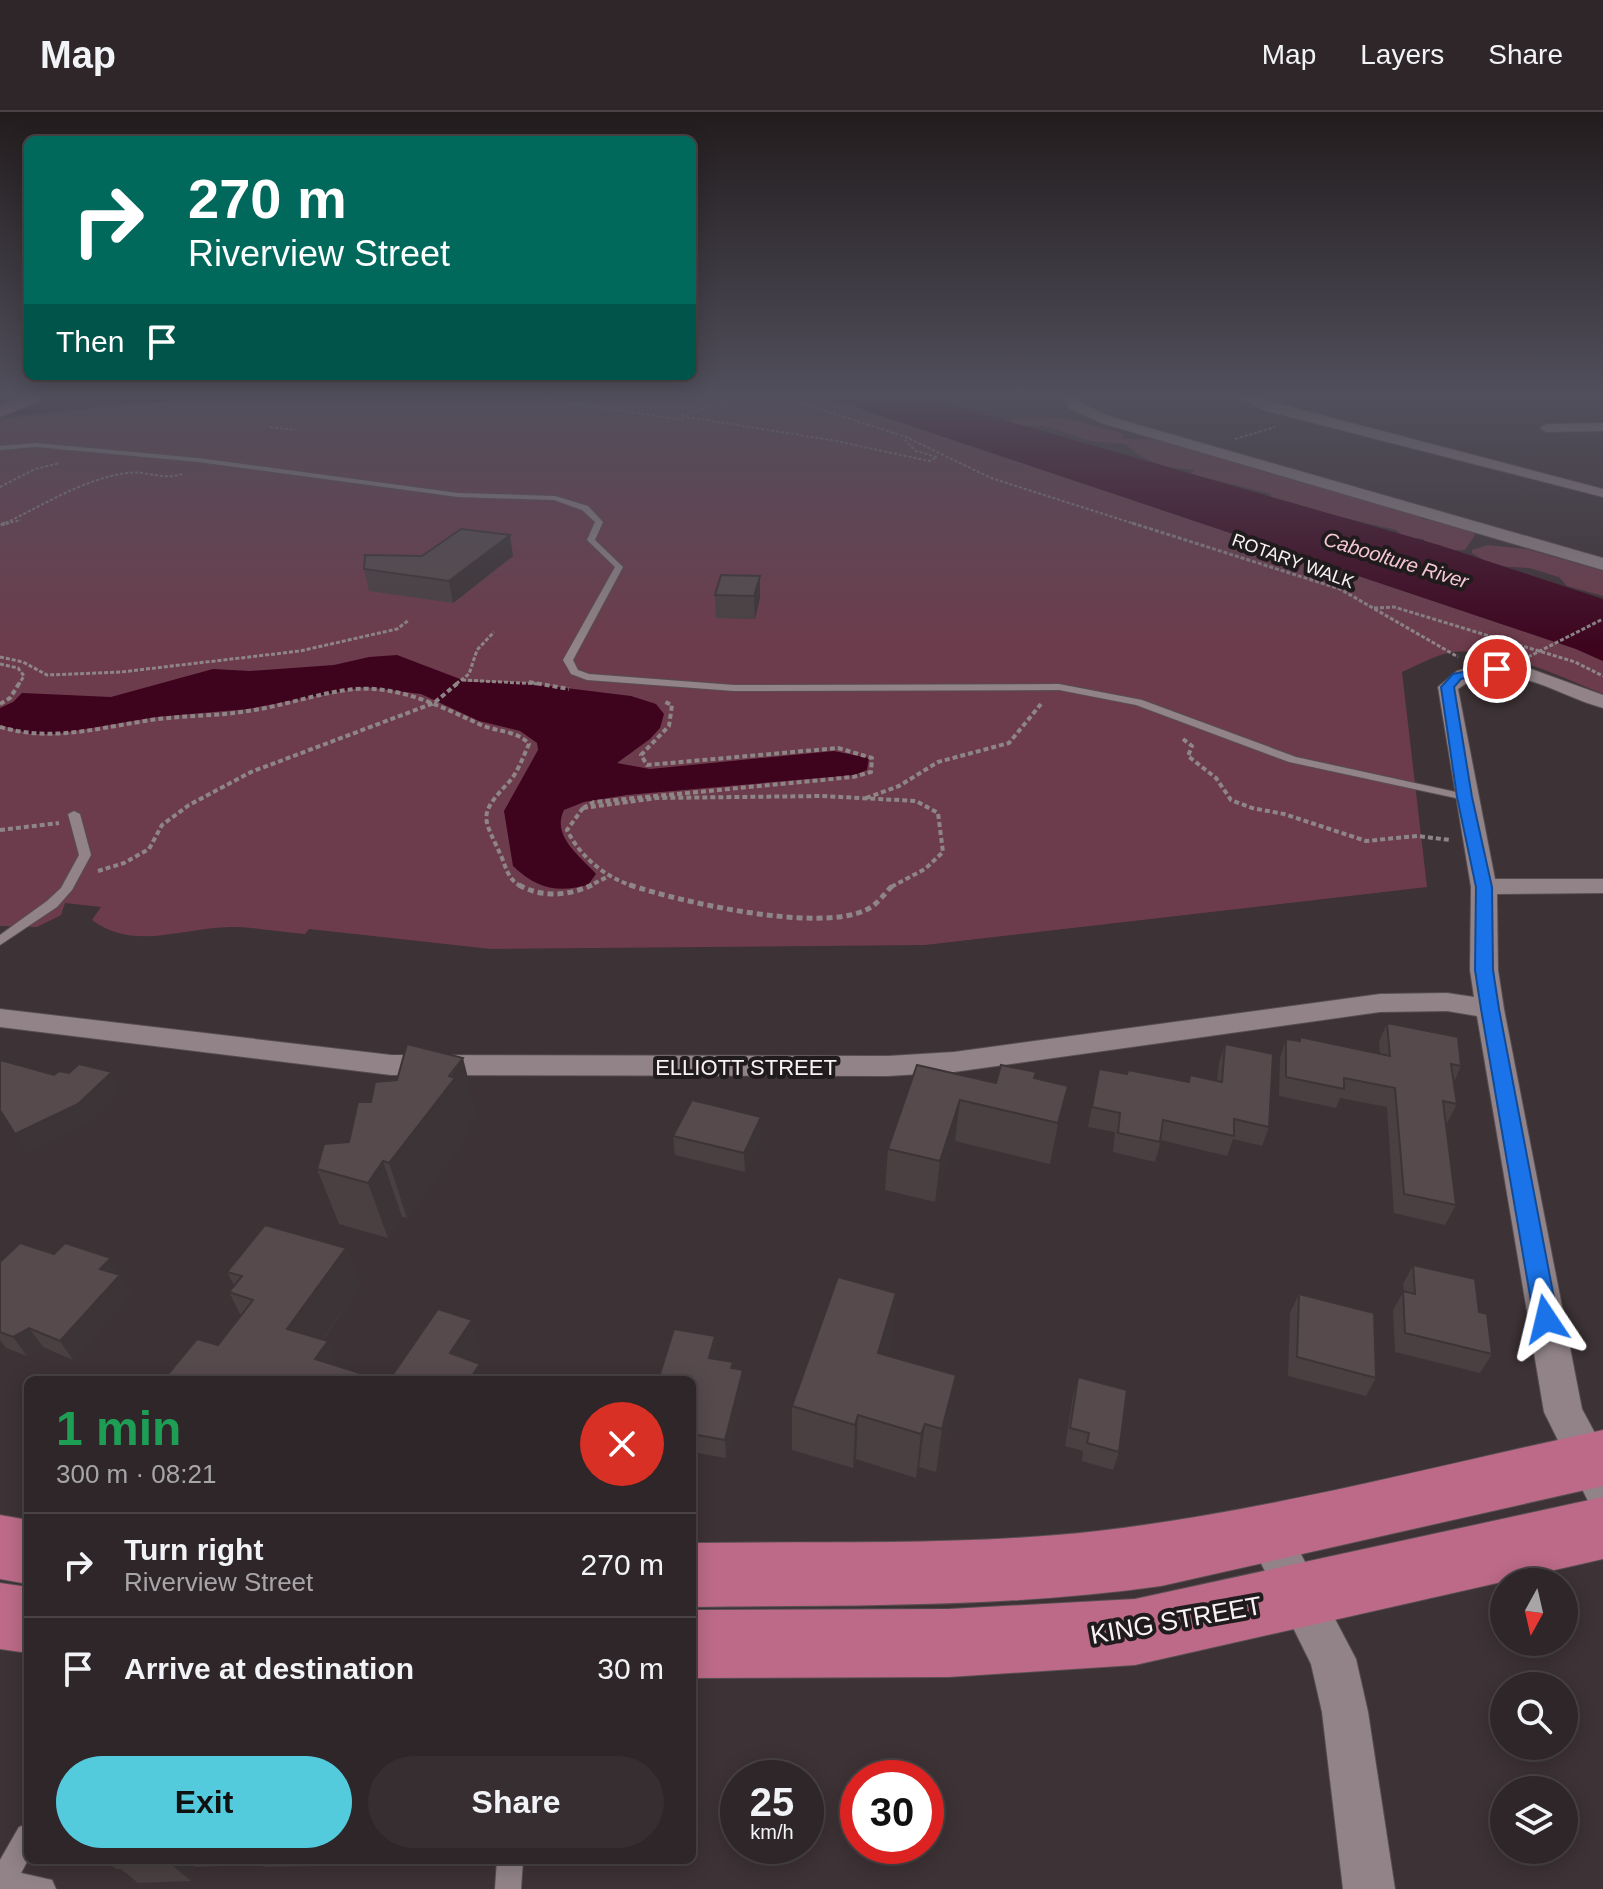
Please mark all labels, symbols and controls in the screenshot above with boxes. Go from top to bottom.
text: Map [40,34,116,76]
text: Map [1262,39,1316,70]
text: Layers [1360,39,1444,70]
text: Share [1488,39,1563,70]
text: 270 m [188,167,347,230]
icon: right [56,168,160,272]
text: Riverview Street [188,233,450,274]
icon: arrive [140,320,184,364]
text: Then [56,325,124,358]
water label: Caboolture River [1321,528,1472,593]
street label: ROTARY WALK [1229,530,1357,592]
pin [1463,635,1531,703]
icon: arrive [1475,647,1519,691]
street label: ELLIOTT STREET [655,1055,837,1080]
position arrow [1504,1277,1588,1361]
text: 1 min [56,1402,181,1455]
button: close [580,1402,664,1486]
text: 300 m · 08:21 [56,1459,216,1489]
text: Turn right [124,1533,263,1566]
icon: right [56,1543,100,1587]
text: 270 m [581,1548,664,1581]
text: Riverview Street [124,1567,313,1597]
north arrow [1490,1568,1578,1656]
map controls [1490,1568,1578,1864]
street label: KING STREET [1088,1590,1264,1650]
icon: arrive [56,1647,100,1691]
text: Arrive at destination [124,1652,414,1685]
text: 30 m [597,1652,664,1685]
button: search [1490,1672,1578,1760]
button: Exit [56,1756,352,1848]
button: Share [368,1756,664,1848]
speed limit sign: 30 [840,1760,944,1864]
button: layers [1490,1776,1578,1864]
text: 25 [750,1780,794,1824]
text: km/h [750,1821,794,1843]

